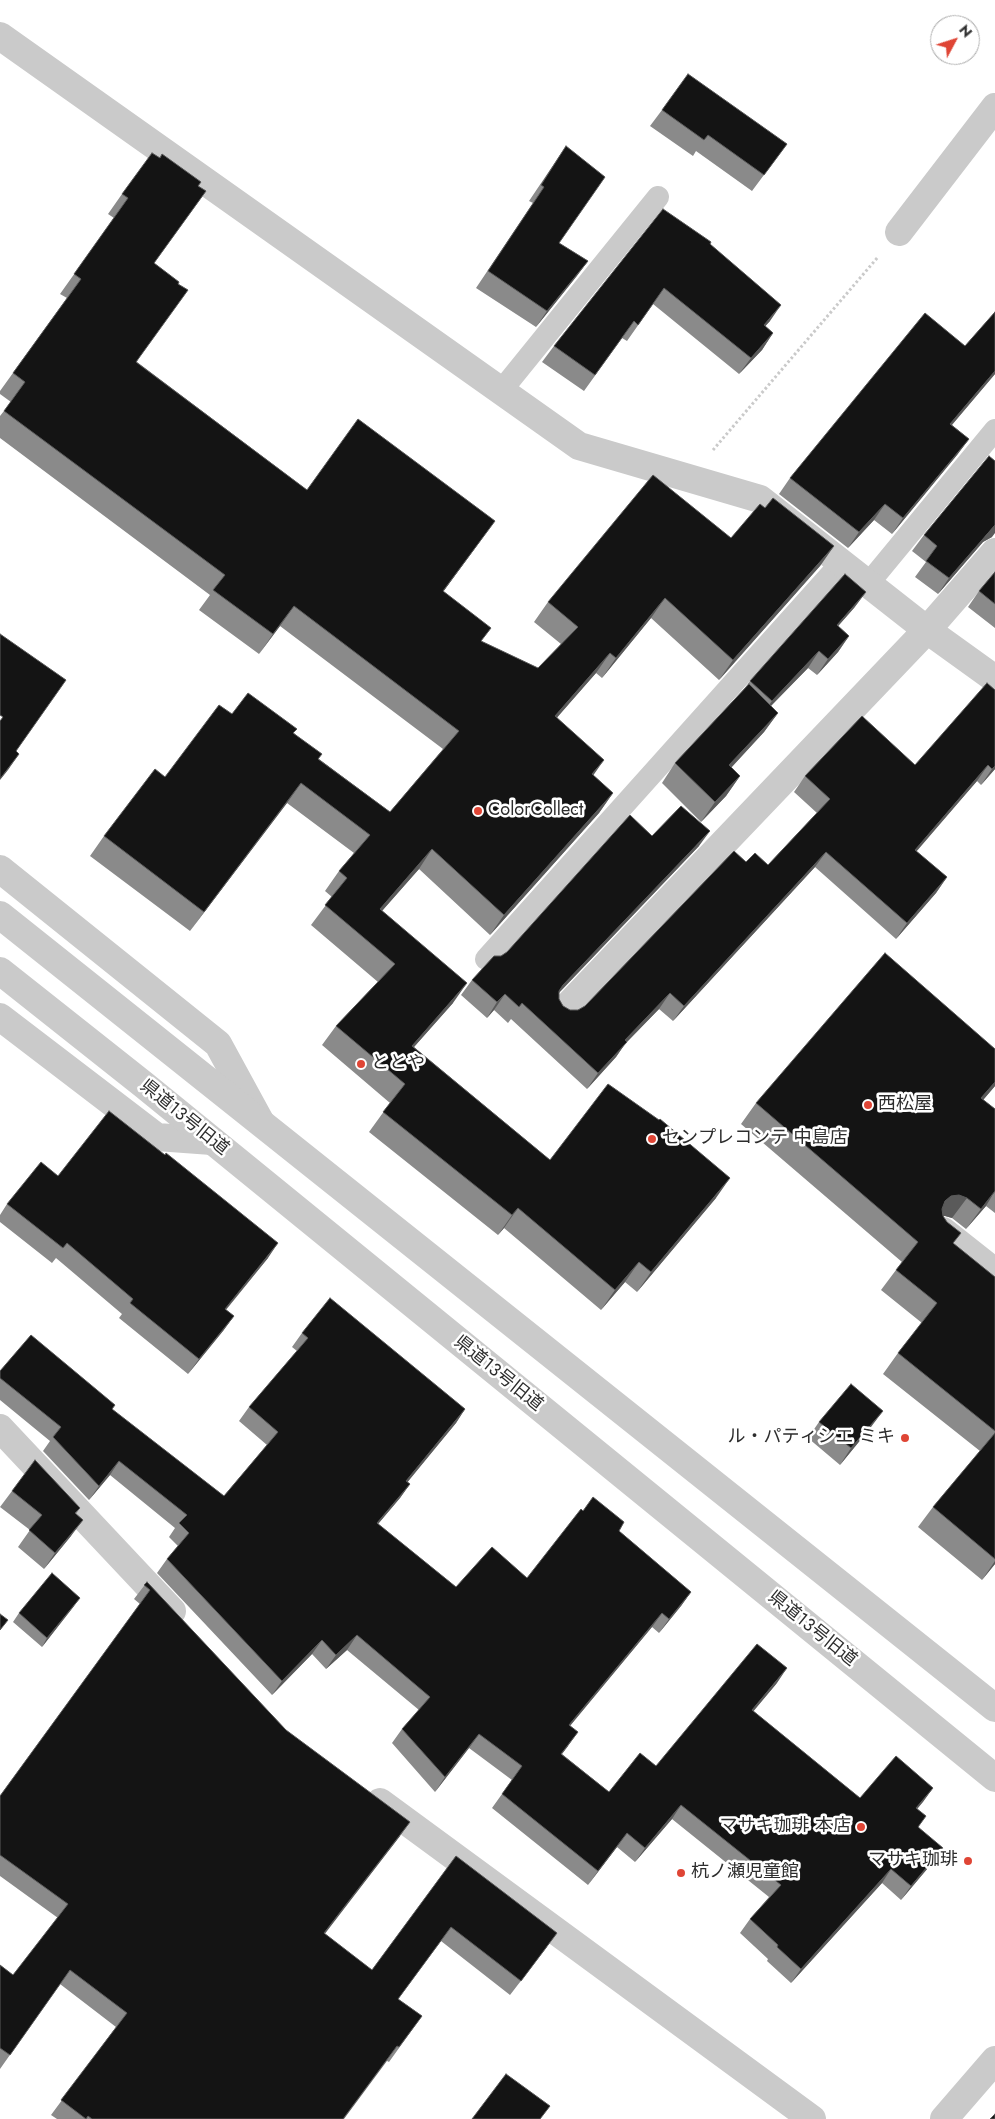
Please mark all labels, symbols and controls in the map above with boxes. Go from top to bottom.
north arrow [930,15,980,65]
text: N [954,20,977,42]
place label: ColorCollect [488,800,583,822]
marker: ColorCollect [472,805,484,817]
place label: ととや [371,1053,425,1075]
marker: ととや [355,1058,367,1070]
street label: 県道13号旧道 [135,1076,233,1160]
place label: 西松屋 [878,1094,932,1116]
marker: 西松屋 [862,1099,874,1111]
place label: センプレコンテ 中島店 [662,1128,847,1150]
marker: センプレコンテ 中島店 [646,1133,658,1145]
street label: 県道13号旧道 [449,1332,547,1416]
place label: ル・パティシエ ミキ [728,1427,895,1449]
marker: ル・パティシエ ミキ [899,1432,911,1444]
street label: 県道13号旧道 [763,1587,861,1671]
place label: マサキ珈琲 本店 [720,1816,851,1838]
marker: マサキ珈琲 本店 [855,1821,867,1833]
place label: マサキ珈琲 [868,1850,958,1872]
marker: マサキ珈琲 [962,1855,974,1867]
place label: 杭ノ瀬児童館 [691,1862,799,1884]
marker: 杭ノ瀬児童館 [675,1867,687,1879]

